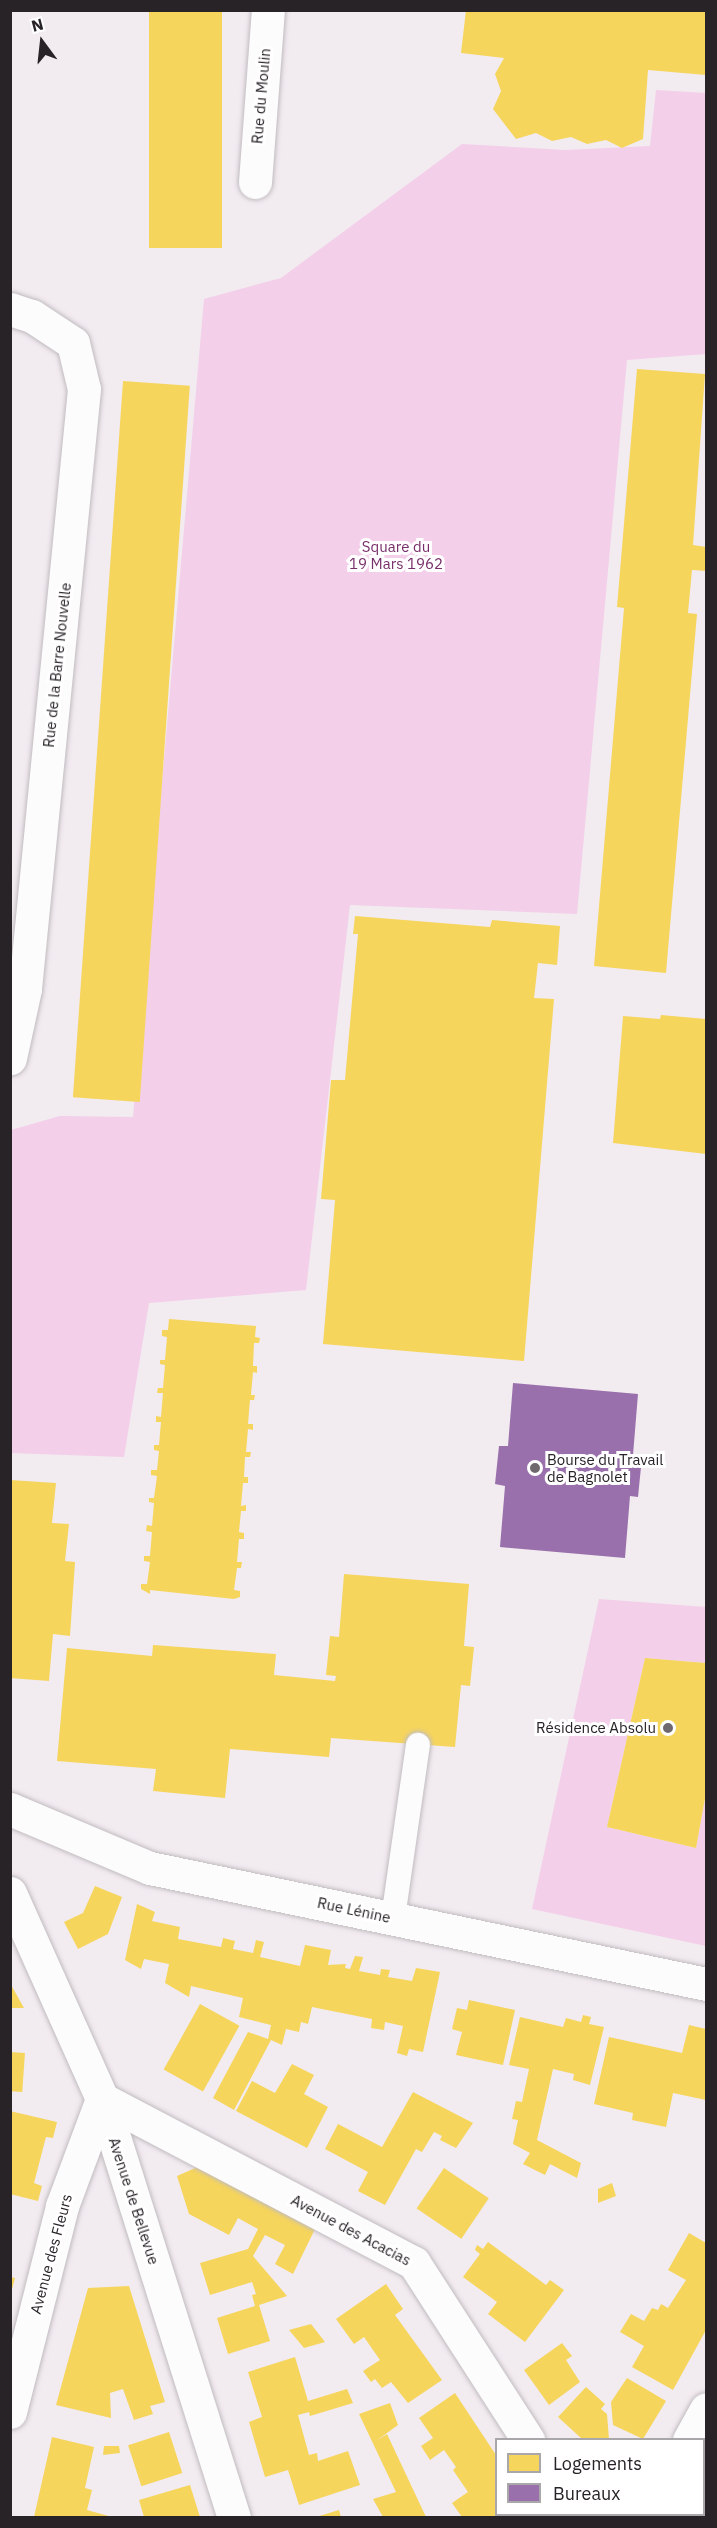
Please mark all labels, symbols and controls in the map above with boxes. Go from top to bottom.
north arrow [12,12,72,72]
text: N [29,13,46,36]
street label: Rue du Moulin [248,47,274,145]
park label: Square du 19 Mars 1962 [349,537,443,572]
street label: Rue de la Barre Nouvelle [39,582,75,748]
place label: Bourse du Travail de Bagnolet [547,1450,663,1485]
marker: Bourse du Travail de Bagnolet [528,1461,542,1475]
place label: Résidence Absolu [536,1719,656,1737]
marker: Résidence Absolu [661,1721,675,1735]
street label: Rue Lénine [316,1893,392,1927]
street label: Avenue de Bellevue [105,2135,163,2267]
street label: Avenue des Acacias [288,2191,414,2269]
street label: Avenue des Fleurs [26,2192,76,2316]
legend [495,2438,705,2516]
text: Logements [553,2452,642,2475]
text: Bureaux [553,2482,620,2505]

